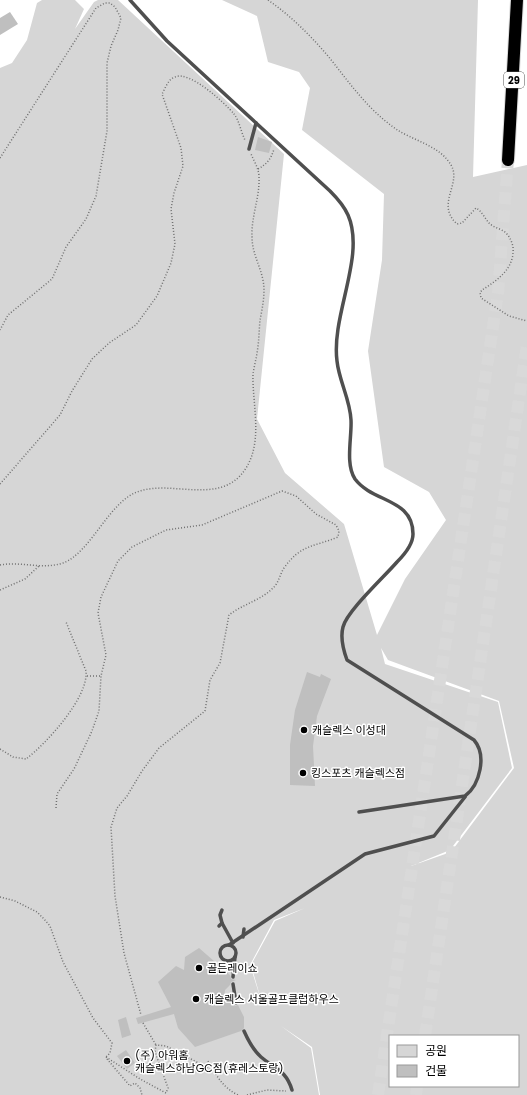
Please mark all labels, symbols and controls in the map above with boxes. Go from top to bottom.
road number: 29 [504,72,524,88]
place label: 캐슬렉스 이성대 [312,722,386,738]
marker: 캐슬렉스 이성대 [299,725,309,735]
place label: 킹스포츠 캐슬렉스점 [311,765,405,781]
marker: 킹스포츠 캐슬렉스점 [298,768,308,778]
place label: 골든레이쇼 [207,960,258,976]
marker: 골든레이쇼 [194,963,204,973]
place label: 캐슬렉스 서울골프클럽하우스 [204,991,339,1007]
marker: 캐슬렉스 서울골프클럽하우스 [191,994,201,1004]
legend [389,1035,519,1087]
text: 공원 [425,1042,447,1059]
place label: (주) 아워홈 캐슬렉스하남GC점(휴레스토랑) [135,1047,283,1076]
marker: (주) 아워홈 캐슬렉스하남GC점(휴레스토랑) [122,1056,132,1066]
text: 건물 [425,1062,447,1079]

